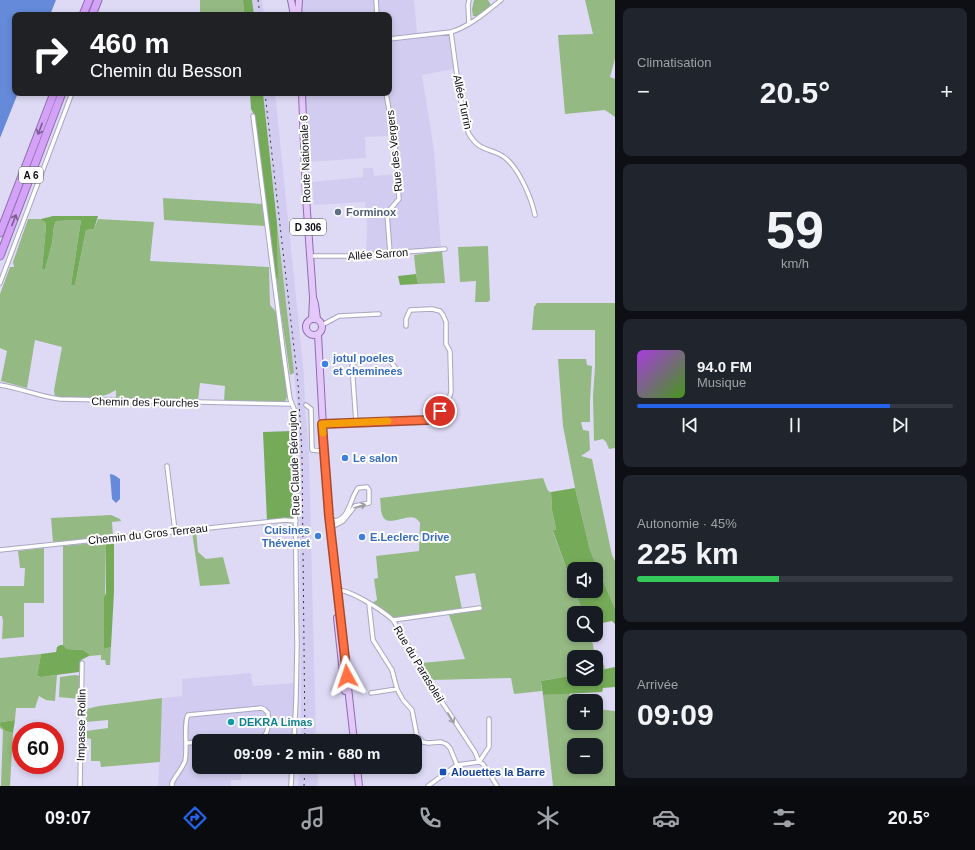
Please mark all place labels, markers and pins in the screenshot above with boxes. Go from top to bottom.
place label: Forminox [346,206,397,218]
marker: Forminox [333,207,343,217]
place label: jotul poeles et cheminees [332,352,403,377]
marker: jotul poeles et cheminees [320,359,330,369]
pin [423,394,457,428]
place label: Le salon [353,452,398,464]
marker: Le salon [340,453,350,463]
place label: Cuisines Thévenet [262,524,310,549]
marker: Cuisines Thévenet [313,531,323,541]
place label: E.Leclerc Drive [370,531,450,543]
marker: E.Leclerc Drive [357,532,367,542]
place label: DEKRA Limas [239,716,313,728]
marker: DEKRA Limas [226,717,236,727]
place label: Alouettes la Barre [451,766,545,778]
marker: Alouettes la Barre [438,767,448,777]

